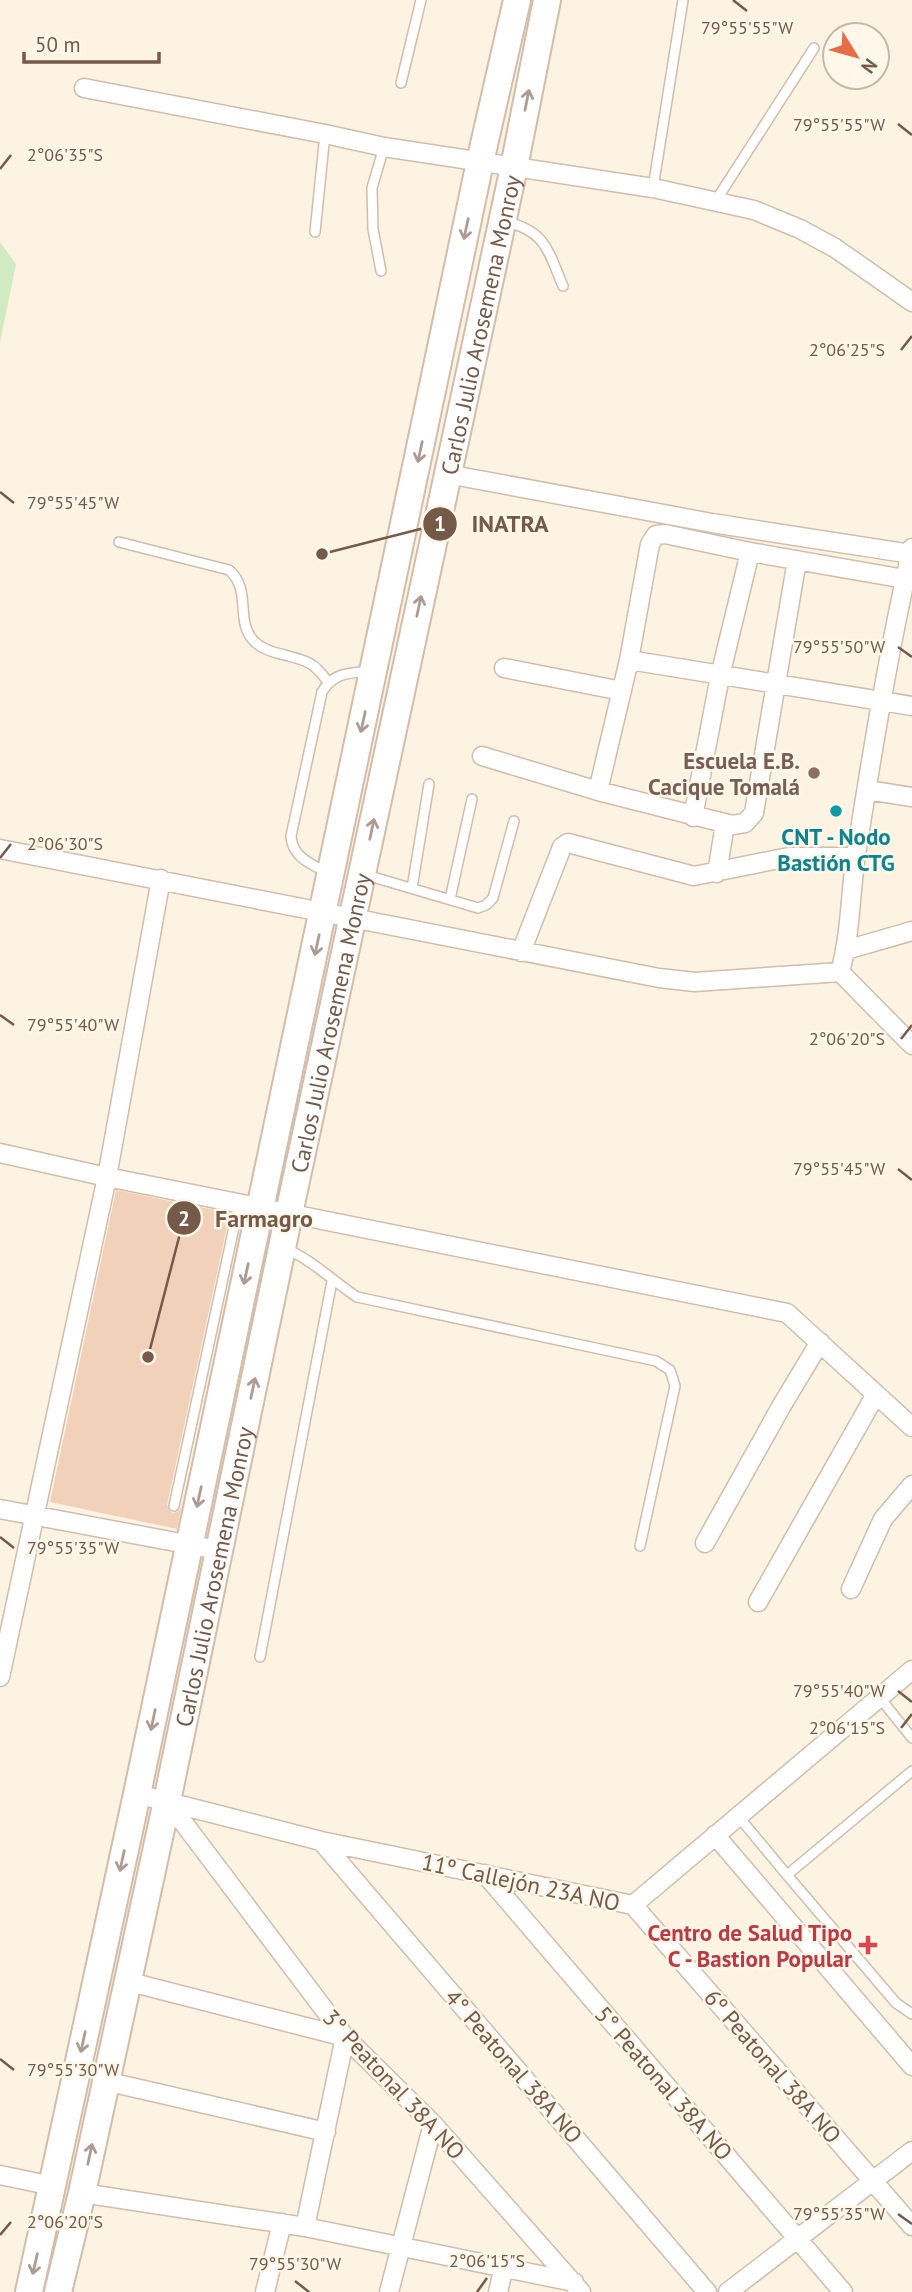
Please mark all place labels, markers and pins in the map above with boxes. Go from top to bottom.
callout: INATRA [422,501,562,546]
place label: Escuela E.B. Cacique Tomalá [648,746,800,801]
marker: Escuela E.B. Cacique Tomalá [806,765,822,781]
marker: CNT - Nodo Bastión CTG [828,803,844,819]
place label: CNT - Nodo Bastión CTG [777,822,895,877]
callout: Farmagro [166,1196,327,1241]
place label: Centro de Salud Tipo C - Bastion Popular [647,1918,853,1973]
marker: Centro de Salud Tipo C - Bastion Popular [858,1935,878,1955]

